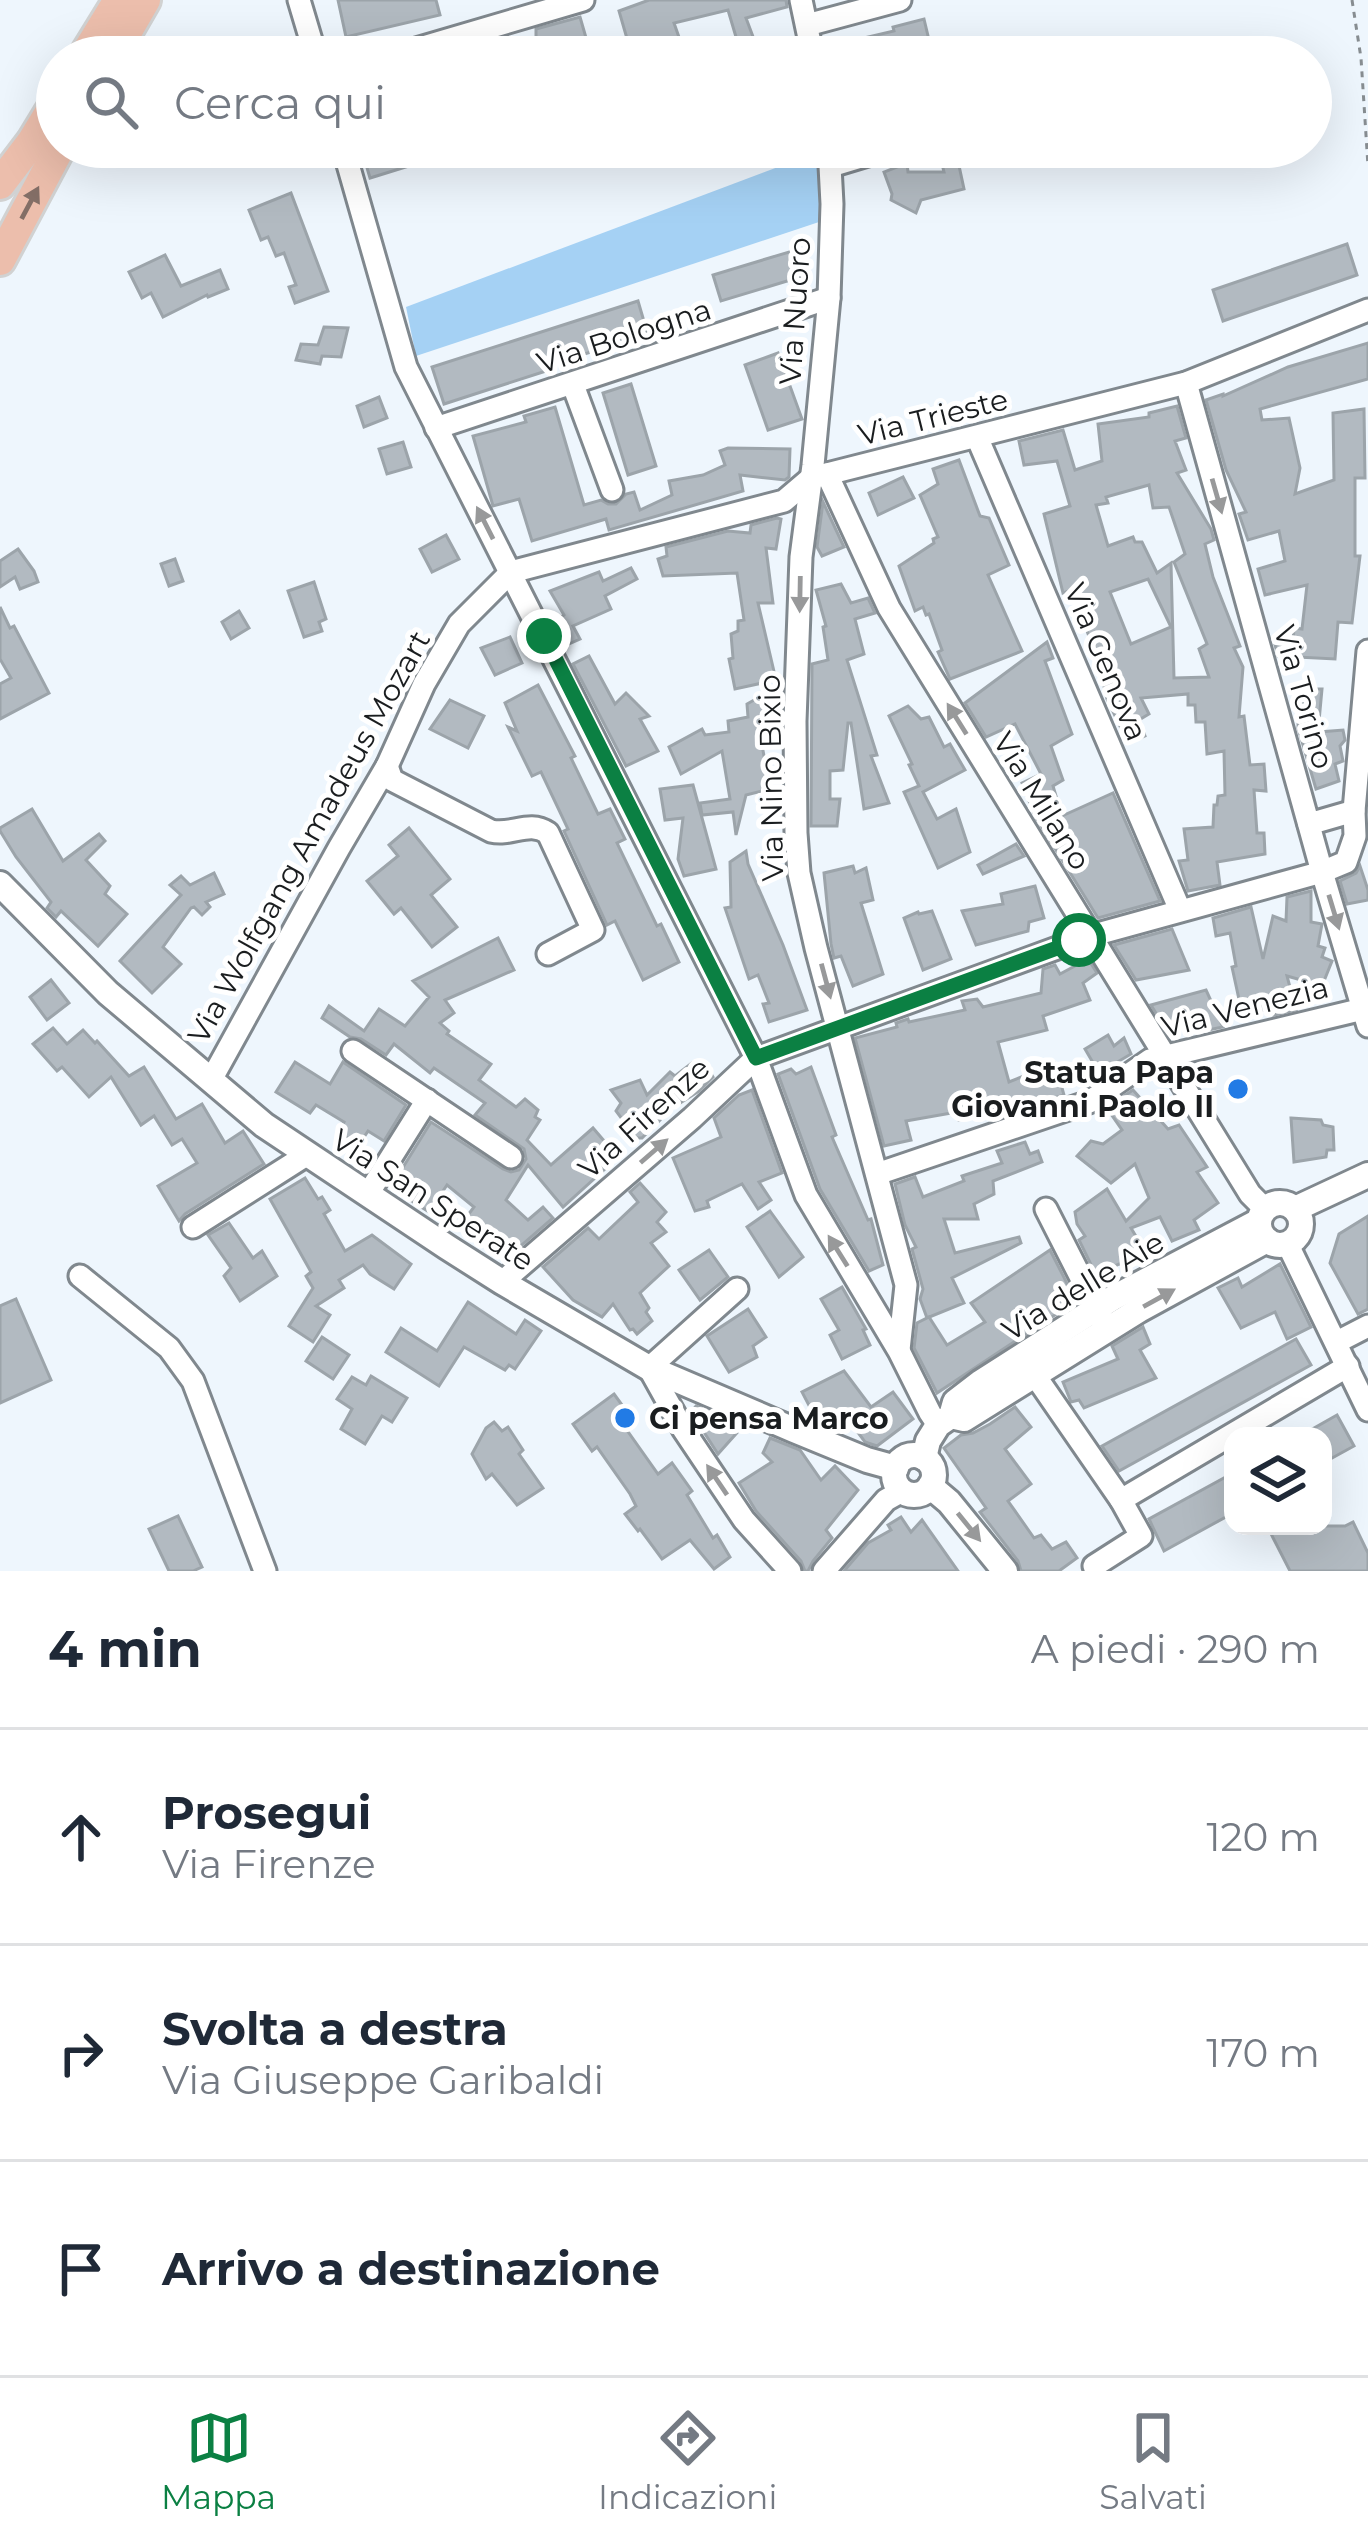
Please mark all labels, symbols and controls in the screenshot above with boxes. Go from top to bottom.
search box [36,36,1332,168]
icon: search [78,69,144,135]
text: Cerca qui [174,75,386,130]
one-way arrow [19,186,40,221]
street label: Via Nuoro [771,236,819,386]
street label: Via Bologna [532,290,716,382]
street label: Via Trieste [854,381,1012,453]
one-way arrow [1209,478,1227,515]
one-way arrow [476,505,496,540]
one-way arrow [790,576,810,614]
street label: Via Genova [1056,578,1156,746]
route end [517,609,571,663]
street label: Via Torino [1266,621,1342,773]
street label: Via Wolfgang Amadeus Mozart [180,624,438,1050]
street label: Via Nino Bixio [751,674,791,882]
one-way arrow [947,703,969,736]
street label: Via Milano [985,725,1099,877]
one-way arrow [1326,894,1344,931]
route start [1052,913,1106,967]
one-way arrow [817,963,836,1000]
street label: Via Venezia [1158,968,1332,1046]
street label: Via Firenze [571,1049,717,1187]
place label: Statua Papa Giovanni Paolo II [951,1054,1214,1125]
marker: Statua Papa Giovanni Paolo II [1225,1076,1251,1102]
street label: Via San Sperate [325,1121,541,1279]
one-way arrow [639,1138,669,1165]
street label: Via delle Aie [995,1223,1171,1349]
one-way arrow [828,1234,850,1267]
one-way arrow [1142,1288,1177,1309]
place label: Ci pensa Marco [649,1400,889,1437]
marker: Ci pensa Marco [612,1405,638,1431]
map controls [1224,1427,1332,1535]
button: layers [1224,1427,1332,1535]
one-way arrow [706,1463,729,1496]
one-way arrow [956,1512,982,1542]
text: 4 min [48,1618,202,1680]
text: A piedi · 290 m [1031,1625,1320,1673]
text: Prosegui [162,1785,371,1840]
icon: ahead [48,1804,114,1870]
text: 120 m [1206,1813,1320,1861]
text: Via Firenze [162,1840,376,1888]
text: Svolta a destra [162,2001,508,2056]
icon: right [48,2020,114,2086]
text: 170 m [1206,2029,1320,2077]
text: Via Giuseppe Garibaldi [162,2056,604,2104]
icon: arrive [48,2236,114,2302]
text: Arrivo a destinazione [162,2241,660,2296]
tab: Mappa [161,2405,276,2517]
tab: Indicazioni [598,2405,777,2517]
tab: Salvati [1099,2405,1207,2517]

